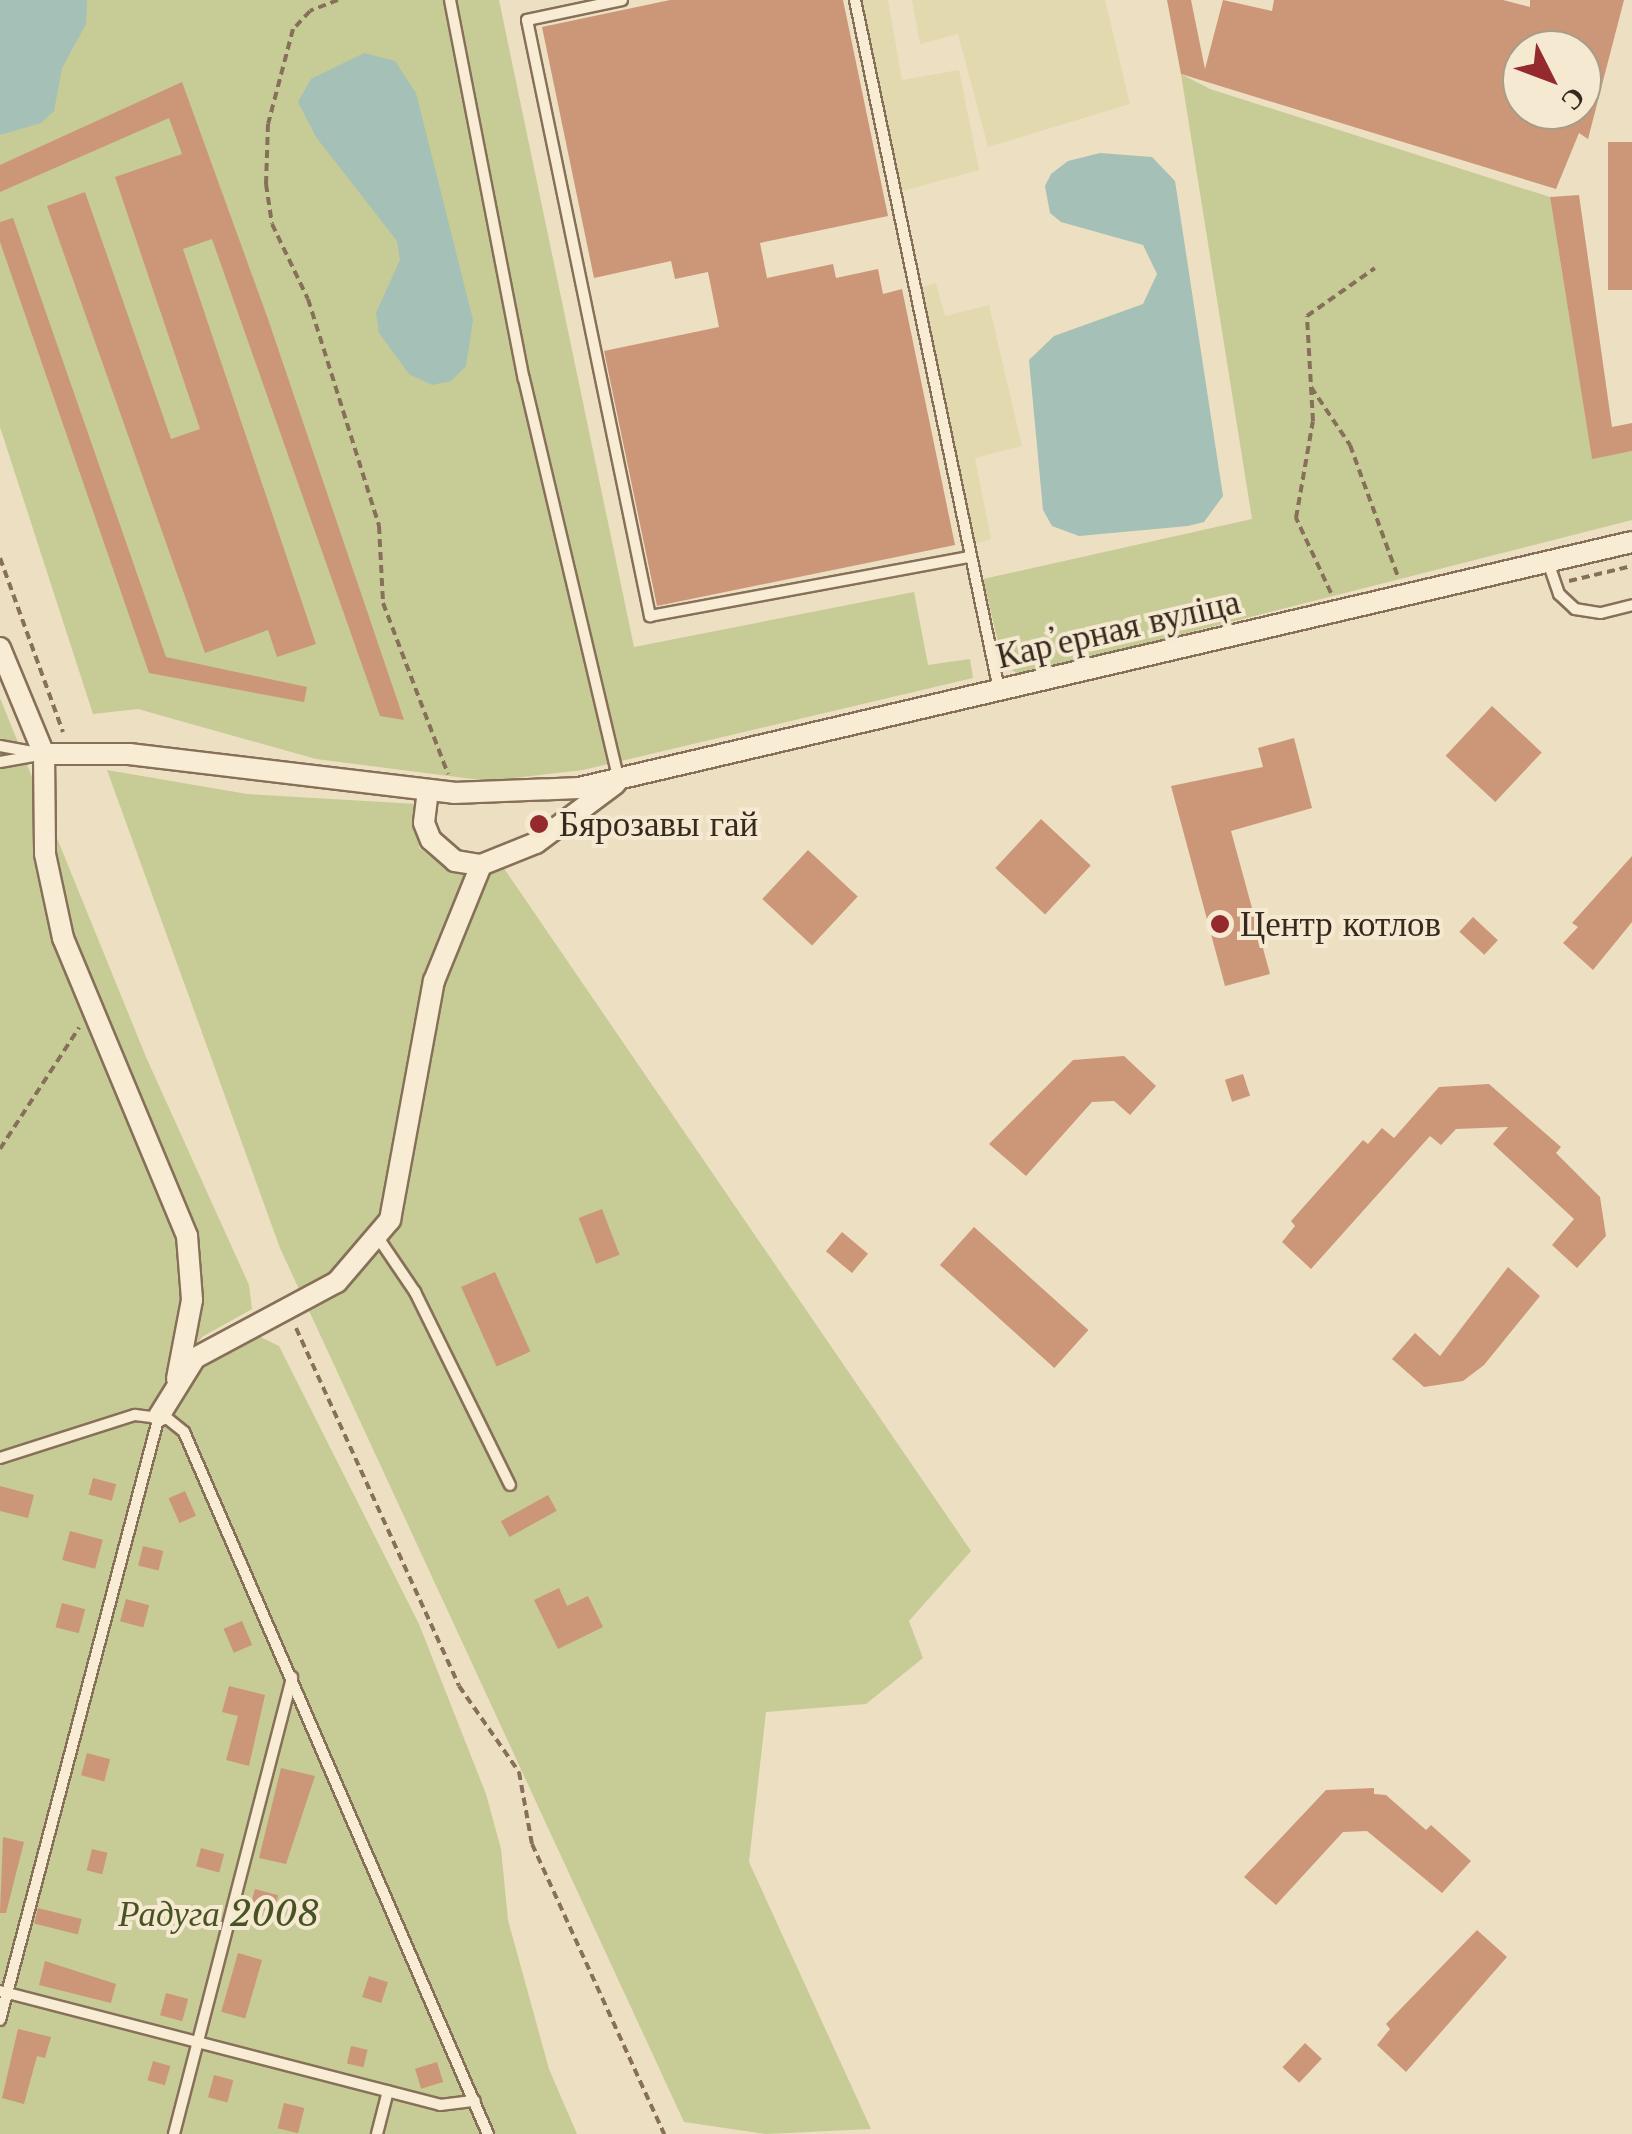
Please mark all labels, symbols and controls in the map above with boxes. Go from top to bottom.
north arrow [1502,30,1602,130]
text: С [1553,80,1593,118]
street label: Карʼерная вуліца [992,581,1244,677]
place label: Бярозавы гай [559,803,758,845]
marker: Бярозавы гай [528,813,550,835]
place label: Центр котлов [1240,903,1441,945]
marker: Центр котлов [1209,913,1231,935]
park label: Радуга 2008 [118,1893,320,1935]

